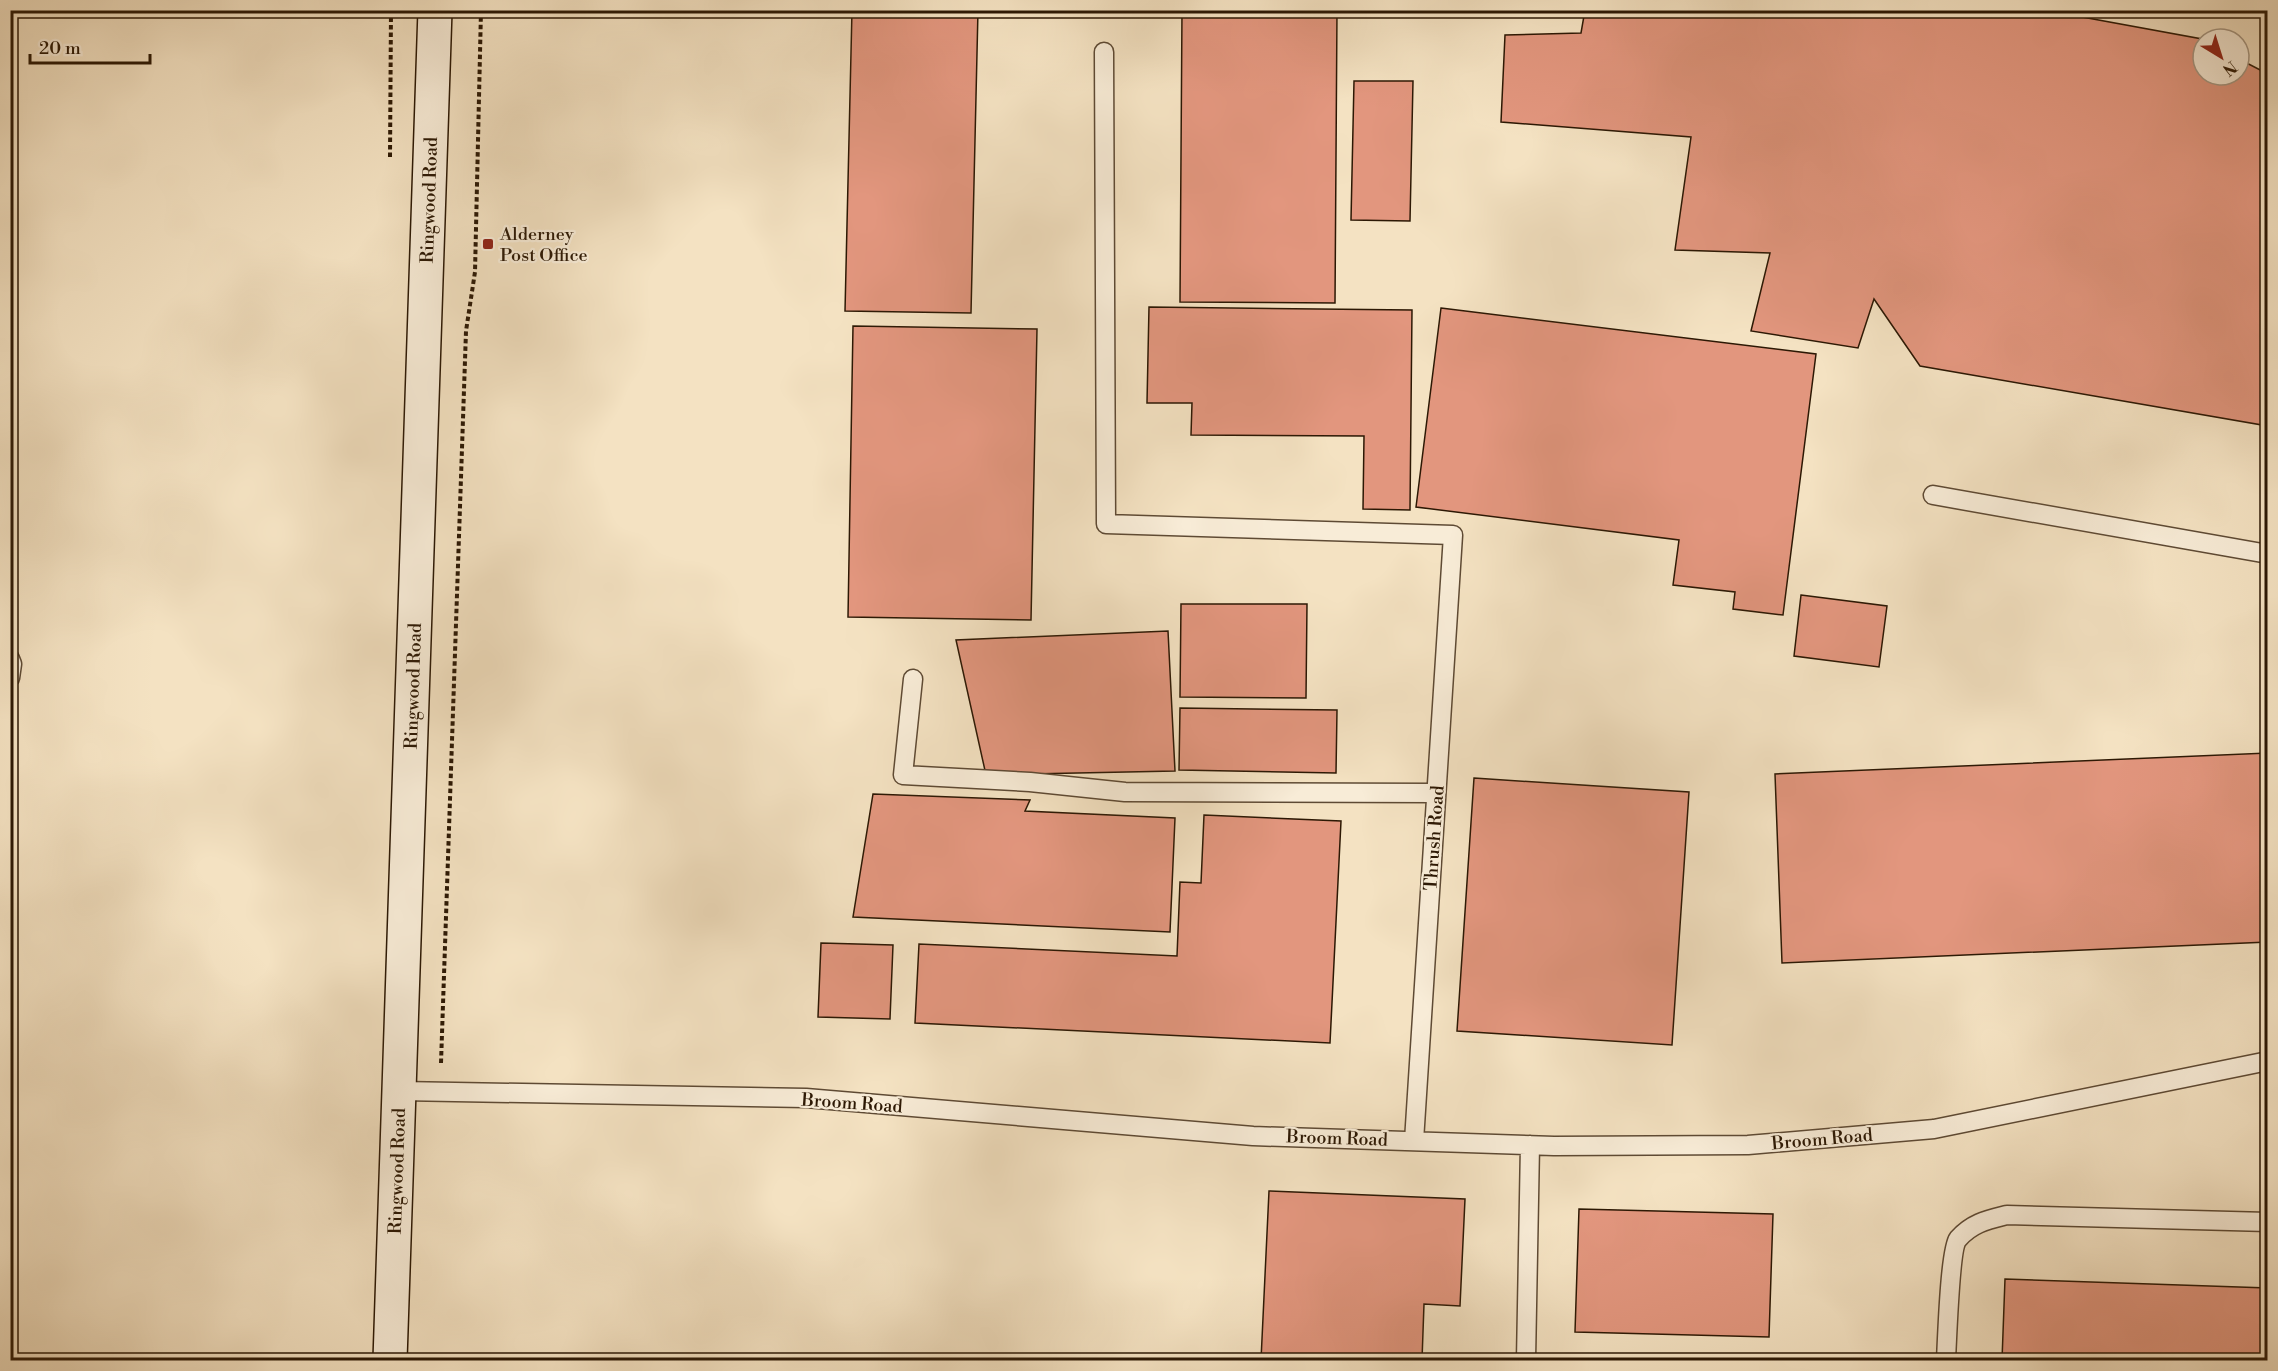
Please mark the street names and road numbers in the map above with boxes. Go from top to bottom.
street label: Ringwood Road [416,136,443,264]
street label: Ringwood Road [400,622,427,750]
street label: Thrush Road [1419,784,1450,892]
street label: Broom Road [799,1088,904,1119]
street label: Ringwood Road [384,1107,411,1235]
street label: Broom Road [1769,1124,1874,1155]
street label: Broom Road [1285,1125,1389,1152]

